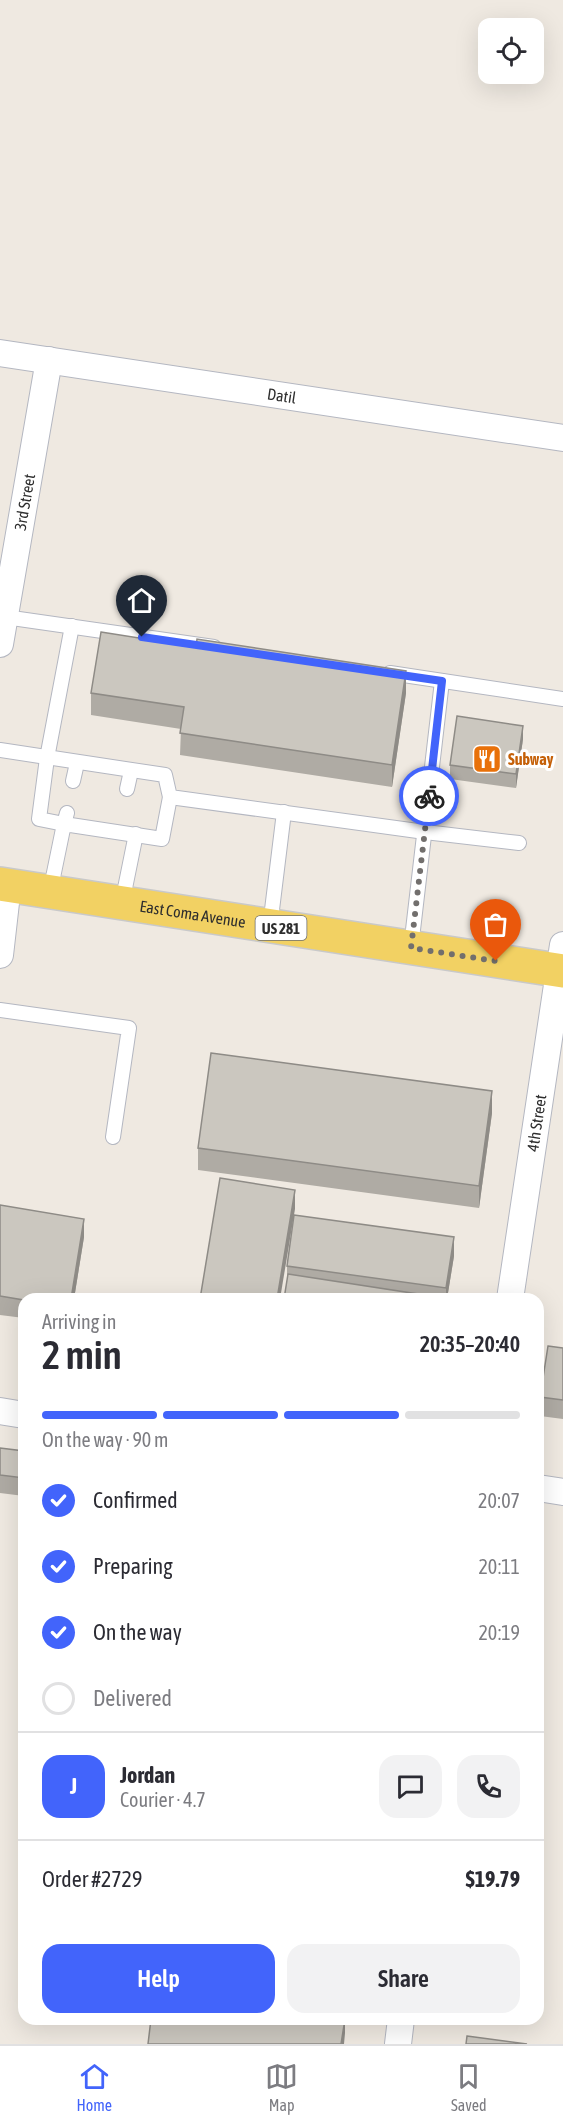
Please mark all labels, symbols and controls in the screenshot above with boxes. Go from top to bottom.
map controls [478,18,544,84]
button: locate [478,18,544,84]
street label: Datil [266,384,298,407]
street label: 3rd Street [11,472,38,532]
pin [116,575,167,637]
icon: home [125,584,158,617]
restaurant icon: Subway [471,743,503,775]
place label: Subway [508,750,554,768]
courier [399,766,459,826]
icon: bike [413,780,446,813]
street label: East Coma Avenue [138,897,247,931]
pin [470,899,521,961]
icon: bag [479,908,512,941]
road number: US 281 [256,916,306,940]
street label: 4th Street [523,1093,550,1153]
text: Arriving in [42,1310,116,1333]
text: 20:35–20:40 [420,1331,520,1357]
text: 2 min [42,1333,122,1377]
text: On the way · 90 m [42,1428,168,1451]
icon: check [42,1484,75,1517]
text: Confirmed [93,1487,178,1513]
text: 20:07 [478,1489,520,1512]
icon: check [42,1550,75,1583]
text: Preparing [93,1553,173,1579]
text: 20:11 [478,1555,520,1578]
icon: check [42,1616,75,1649]
text: On the way [93,1619,182,1645]
text: 20:19 [478,1621,520,1644]
text: Delivered [93,1685,172,1711]
button: chat [379,1755,442,1818]
button: phone [457,1755,520,1818]
text: Jordan [120,1762,175,1788]
text: J [70,1773,77,1799]
text: Courier · 4.7 [120,1788,206,1811]
text: Order #2729 [42,1866,142,1892]
text: $19.79 [465,1866,520,1892]
button: Help [42,1944,275,2013]
button: Share [287,1944,520,2013]
tab: Home [77,2060,112,2114]
tab: Map [265,2060,298,2114]
tab: Saved [451,2060,486,2114]

